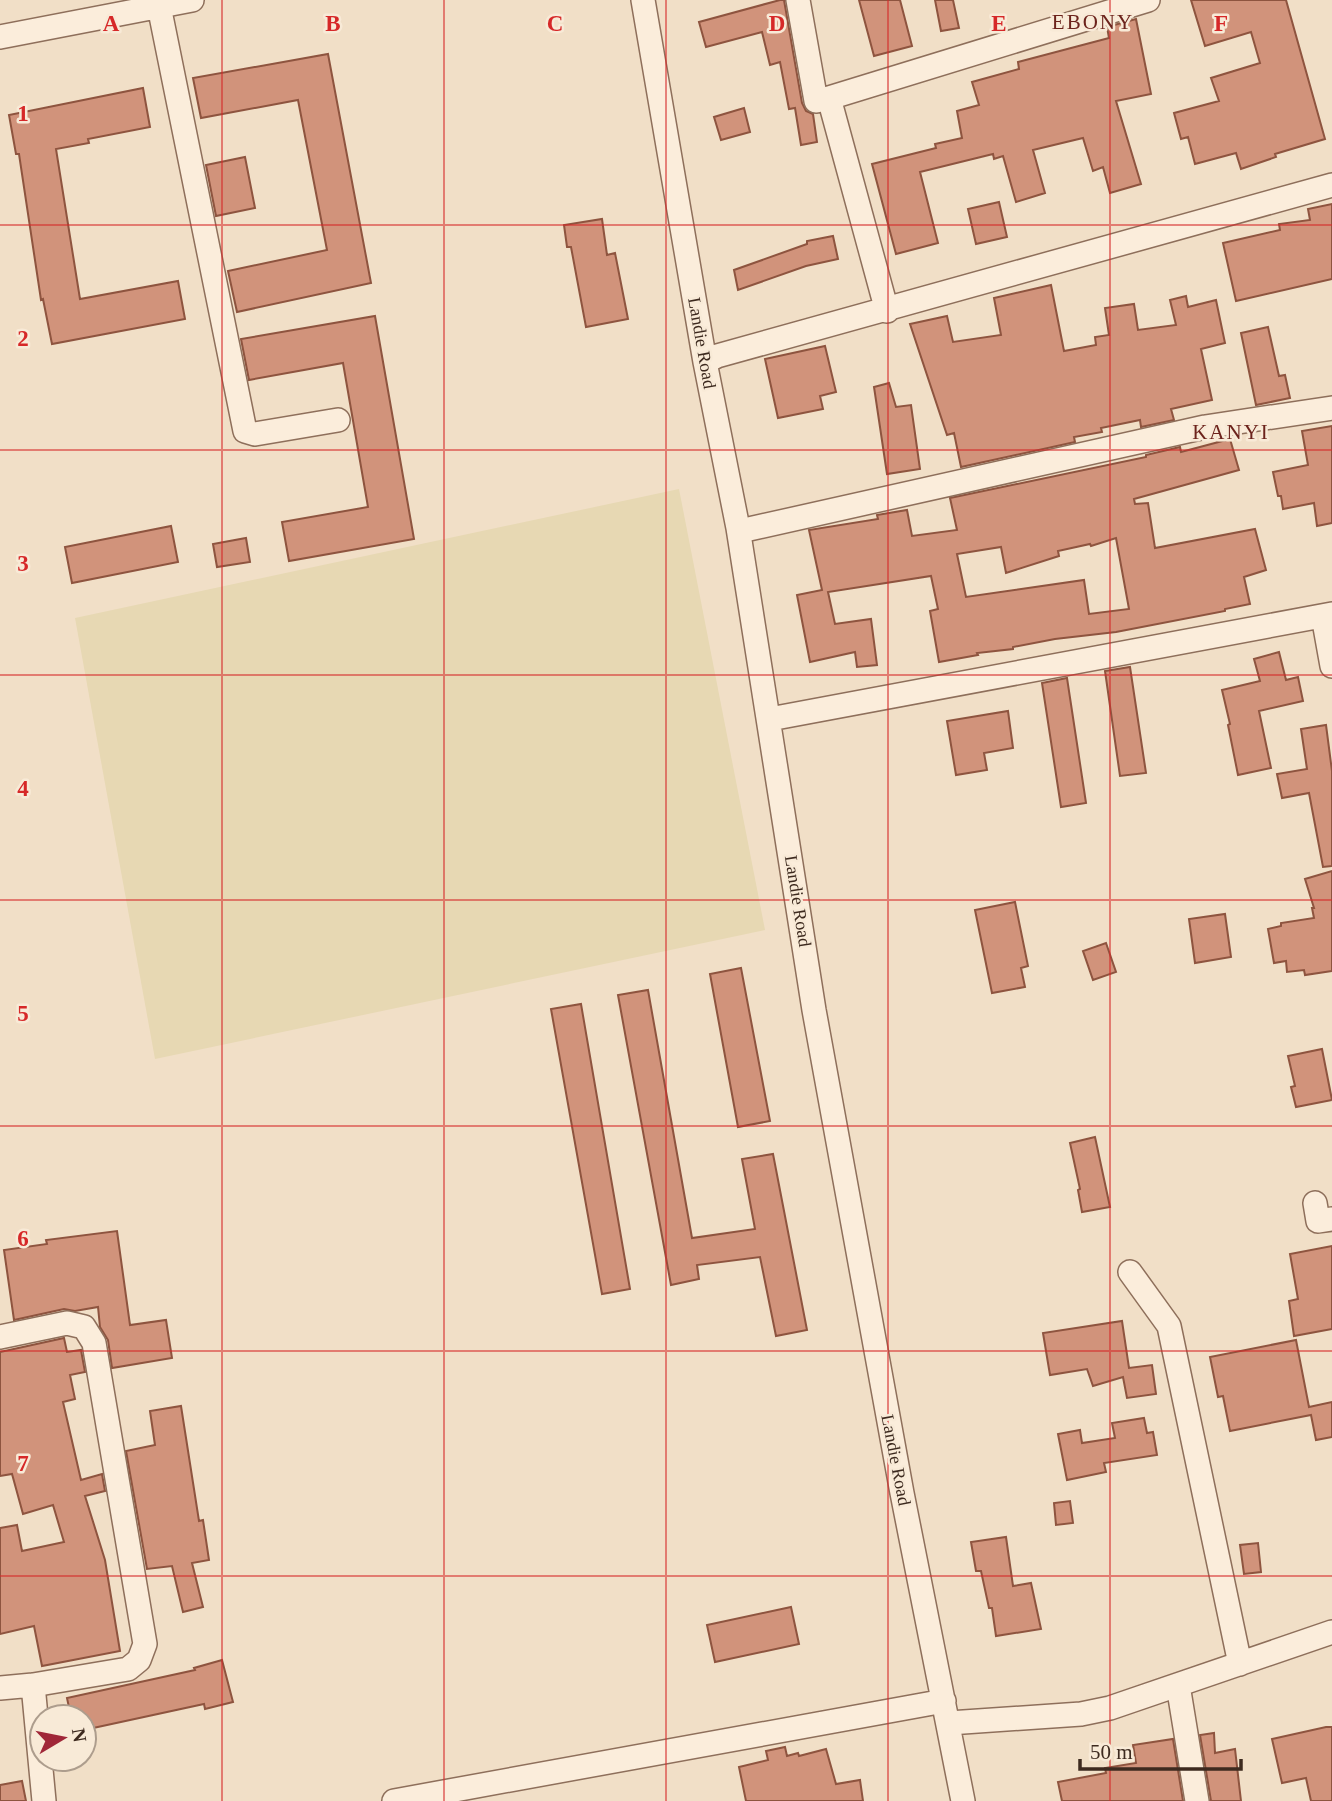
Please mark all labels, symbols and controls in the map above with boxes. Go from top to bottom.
district label: EBONY [1052,10,1134,34]
text: A [103,11,120,36]
text: B [325,11,341,36]
text: C [547,11,563,36]
text: D [769,11,785,36]
text: E [991,11,1007,36]
text: F [1214,11,1228,36]
text: 1 [17,101,29,126]
street label: Landie Road [684,296,720,390]
text: 2 [17,326,29,351]
district label: KANYI [1192,420,1270,444]
text: 3 [17,551,29,576]
text: 4 [17,776,29,801]
street label: Landie Road [781,854,815,948]
text: 5 [17,1001,29,1026]
text: 6 [17,1226,29,1251]
street label: Landie Road [877,1413,915,1507]
text: 7 [17,1451,29,1476]
north arrow [28,1703,98,1773]
text: N [68,1727,91,1744]
scale bar [1080,1728,1241,1772]
text: 50 m [1090,1740,1133,1764]

